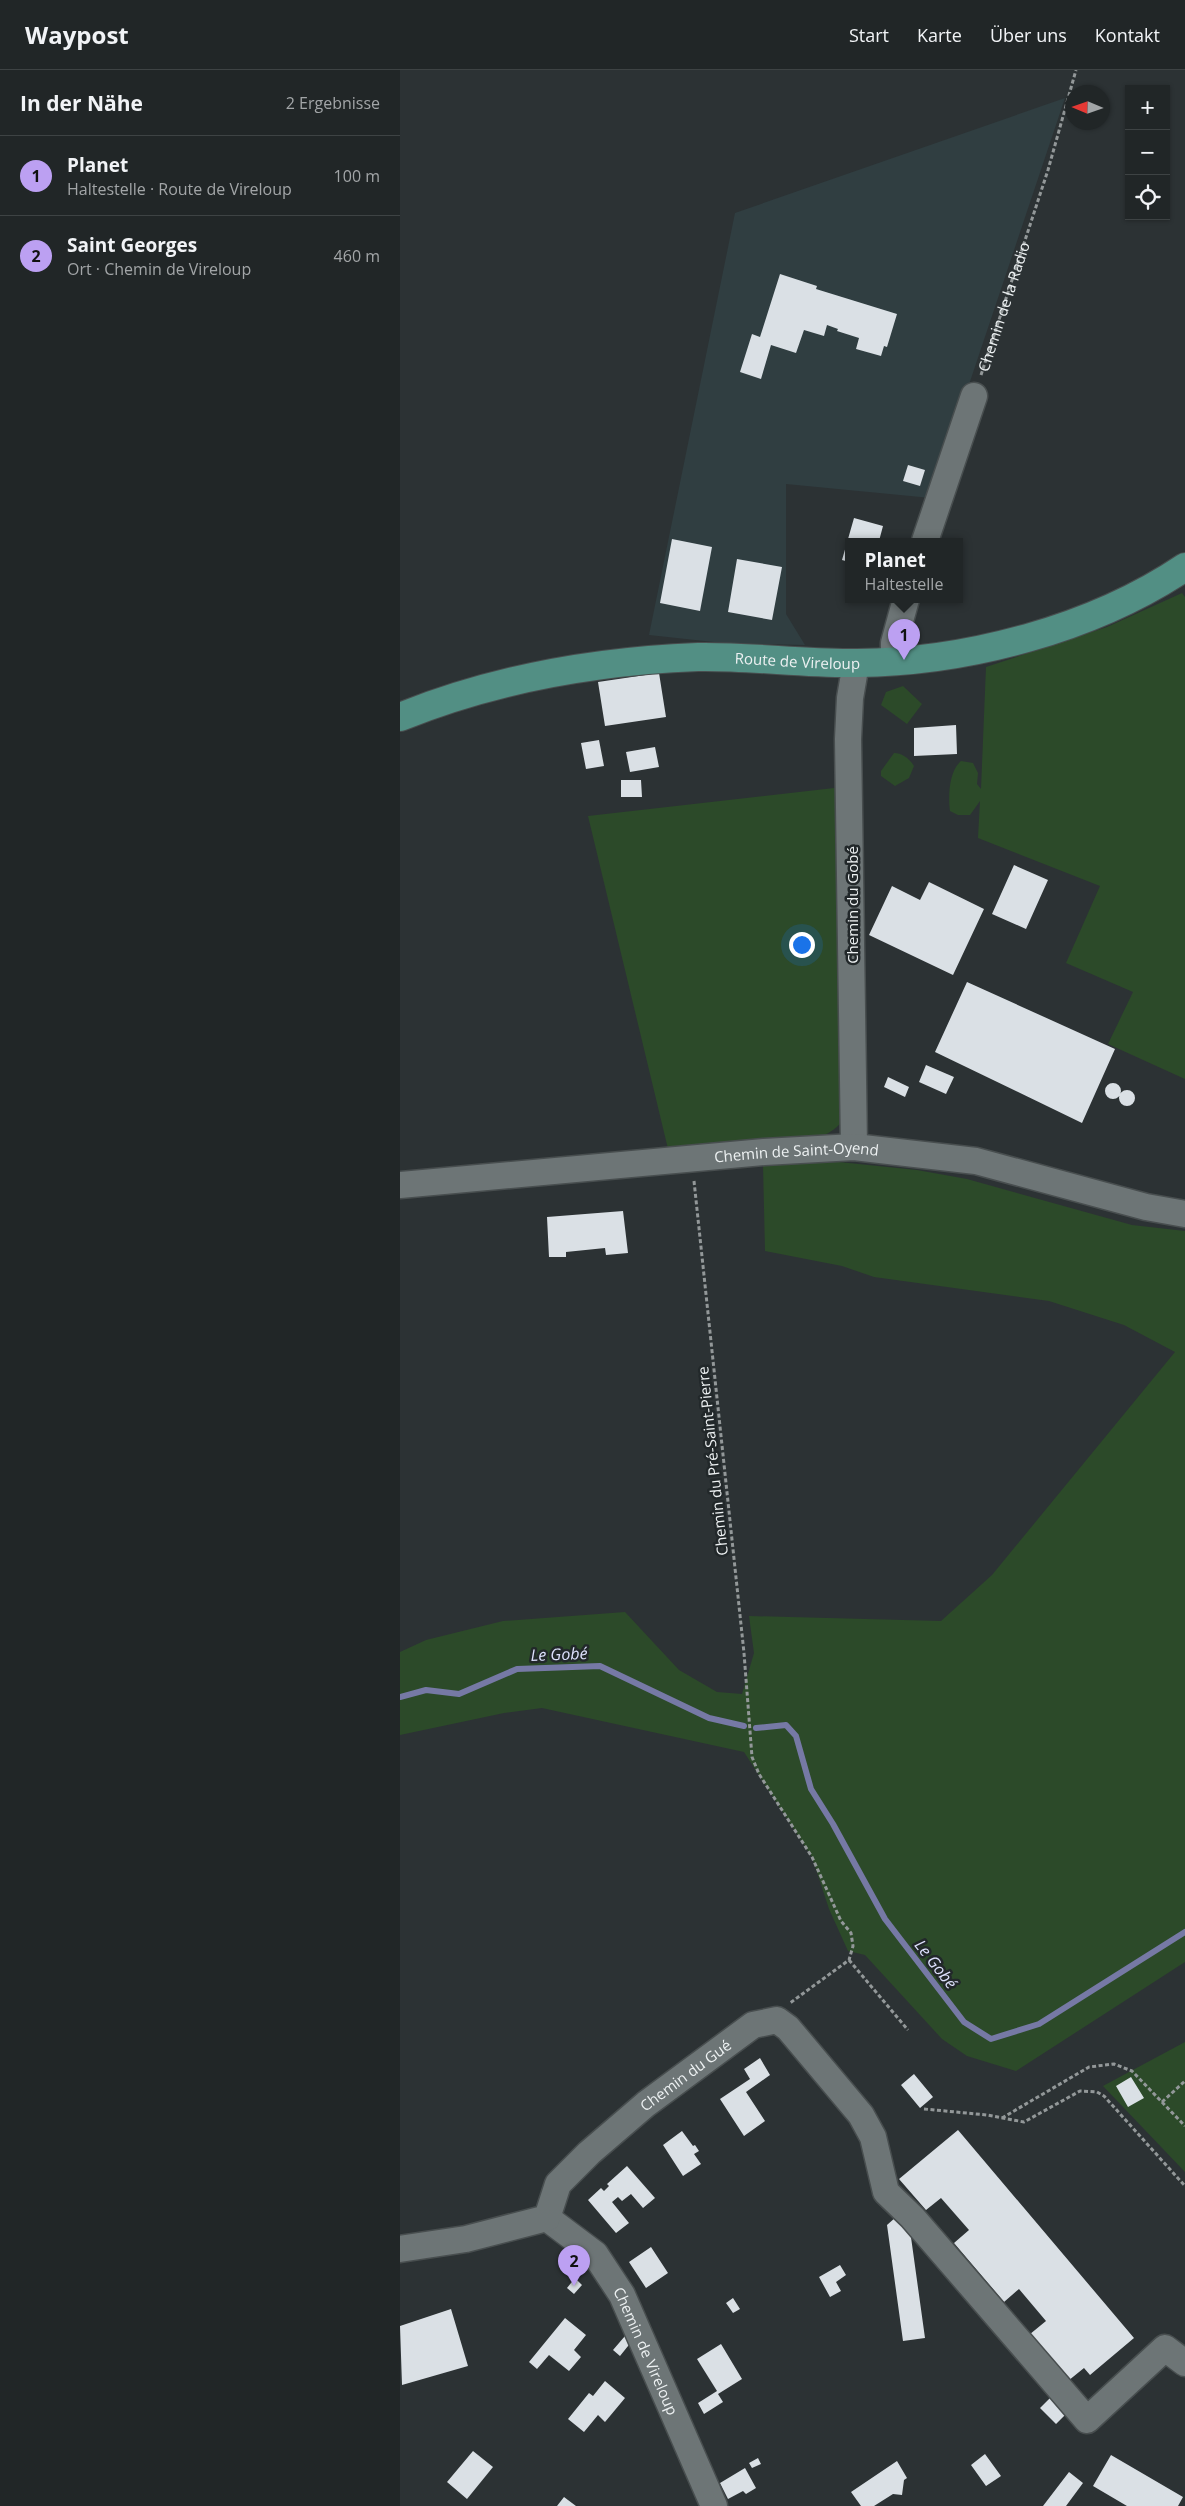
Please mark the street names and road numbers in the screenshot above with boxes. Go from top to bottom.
street label: Chemin de la Radio [973,239,1034,374]
street label: Route de Vireloup [734,648,860,673]
street label: Chemin du Gobé [842,846,862,964]
street label: Chemin de Saint-Oyend [713,1137,880,1166]
street label: Chemin du Pré-Saint-Pierre [692,1365,732,1557]
street label: Chemin du Gué [635,2035,735,2115]
street label: Chemin de Vireloup [609,2283,683,2418]

